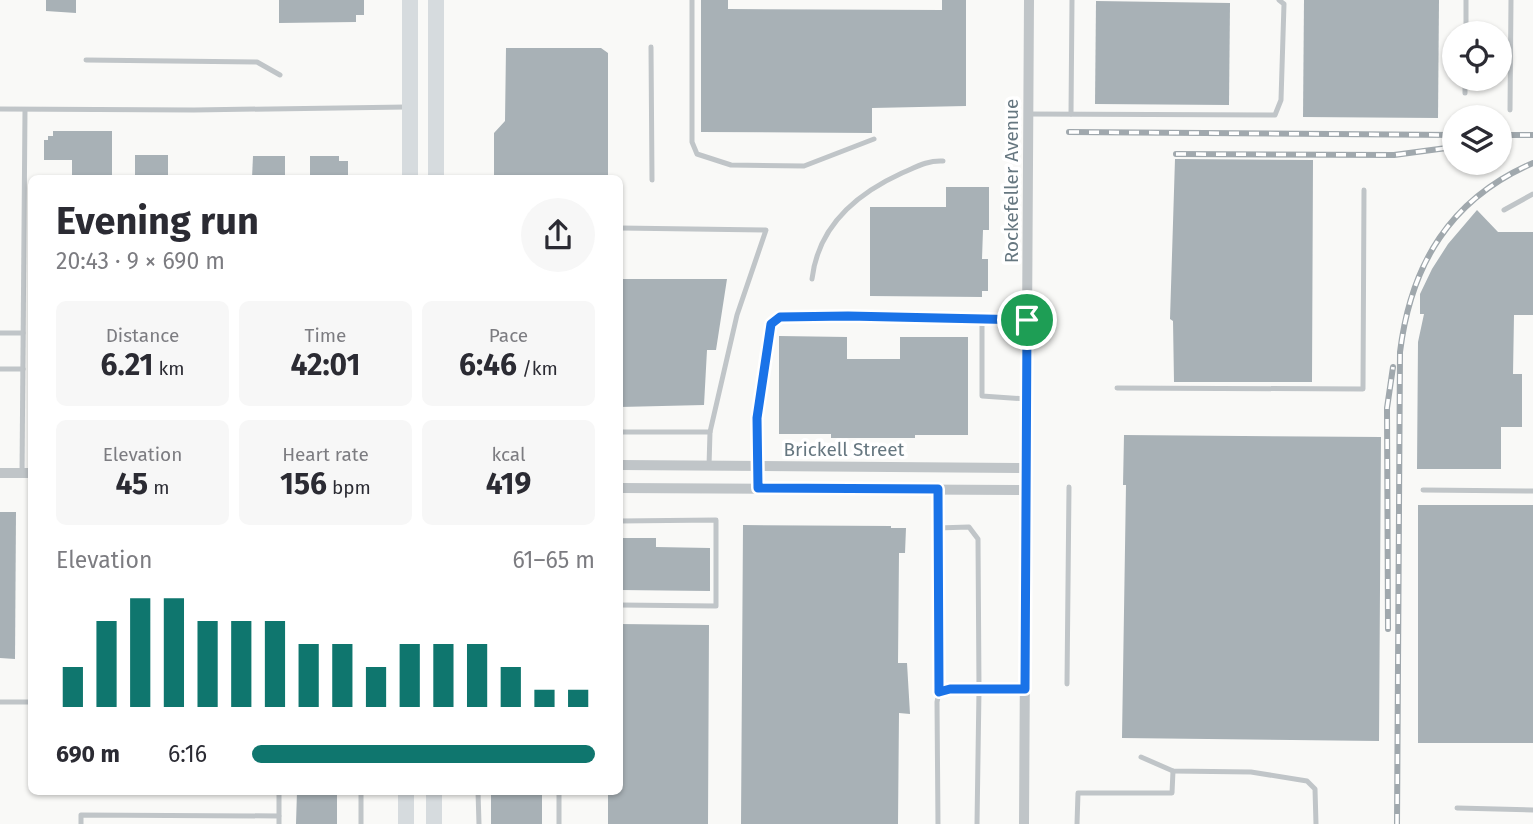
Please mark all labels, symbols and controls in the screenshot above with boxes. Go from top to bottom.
map controls [1442,21,1512,175]
button: locate [1442,21,1512,91]
street label: Rockefeller Avenue [1000,99,1023,263]
button: layers [1442,105,1512,175]
text: Evening run [56,198,259,244]
button: share [521,198,595,272]
text: 20:43 · 9 × 690 m [56,247,225,275]
pin [997,290,1057,350]
icon: arrive [1008,301,1046,339]
text: Distance [106,324,179,347]
text: Time [305,324,346,347]
text: Pace [489,324,528,347]
text: 6.21 [101,347,153,383]
text: 42:01 [291,347,360,383]
text: 6:46 [459,347,517,383]
text: km [153,357,184,380]
text: /km [517,357,558,380]
street label: Brickell Street [784,438,905,461]
text: Elevation [103,443,182,466]
text: Heart rate [282,443,369,466]
text: kcal [491,443,526,466]
text: 45 [115,466,148,502]
text: 156 [280,466,327,502]
text: 419 [486,466,531,502]
text: m [148,476,170,499]
text: bpm [327,476,371,499]
text: Elevation [56,546,152,574]
text: 61–65 m [512,546,595,574]
text: 690 m [56,740,120,768]
text: 6:16 [168,740,207,768]

